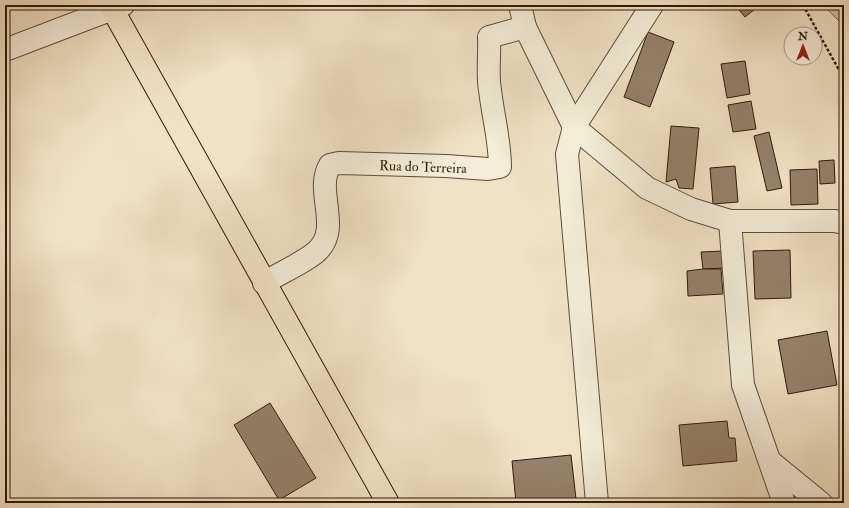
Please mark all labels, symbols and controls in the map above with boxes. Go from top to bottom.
north arrow [783,26,823,66]
text: N [797,30,809,43]
street label: Rua do Terreira [379,157,467,177]

